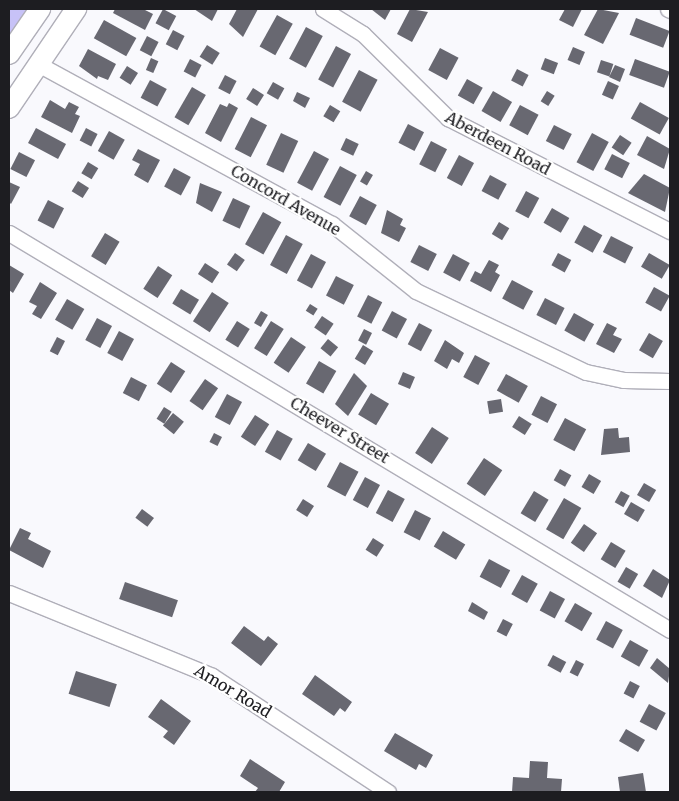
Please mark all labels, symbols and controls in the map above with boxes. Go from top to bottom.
street label: Aberdeen Road [442,107,554,179]
street label: Concord Avenue [228,161,344,239]
street label: Cheever Street [287,393,393,467]
street label: Amor Road [191,661,275,721]

